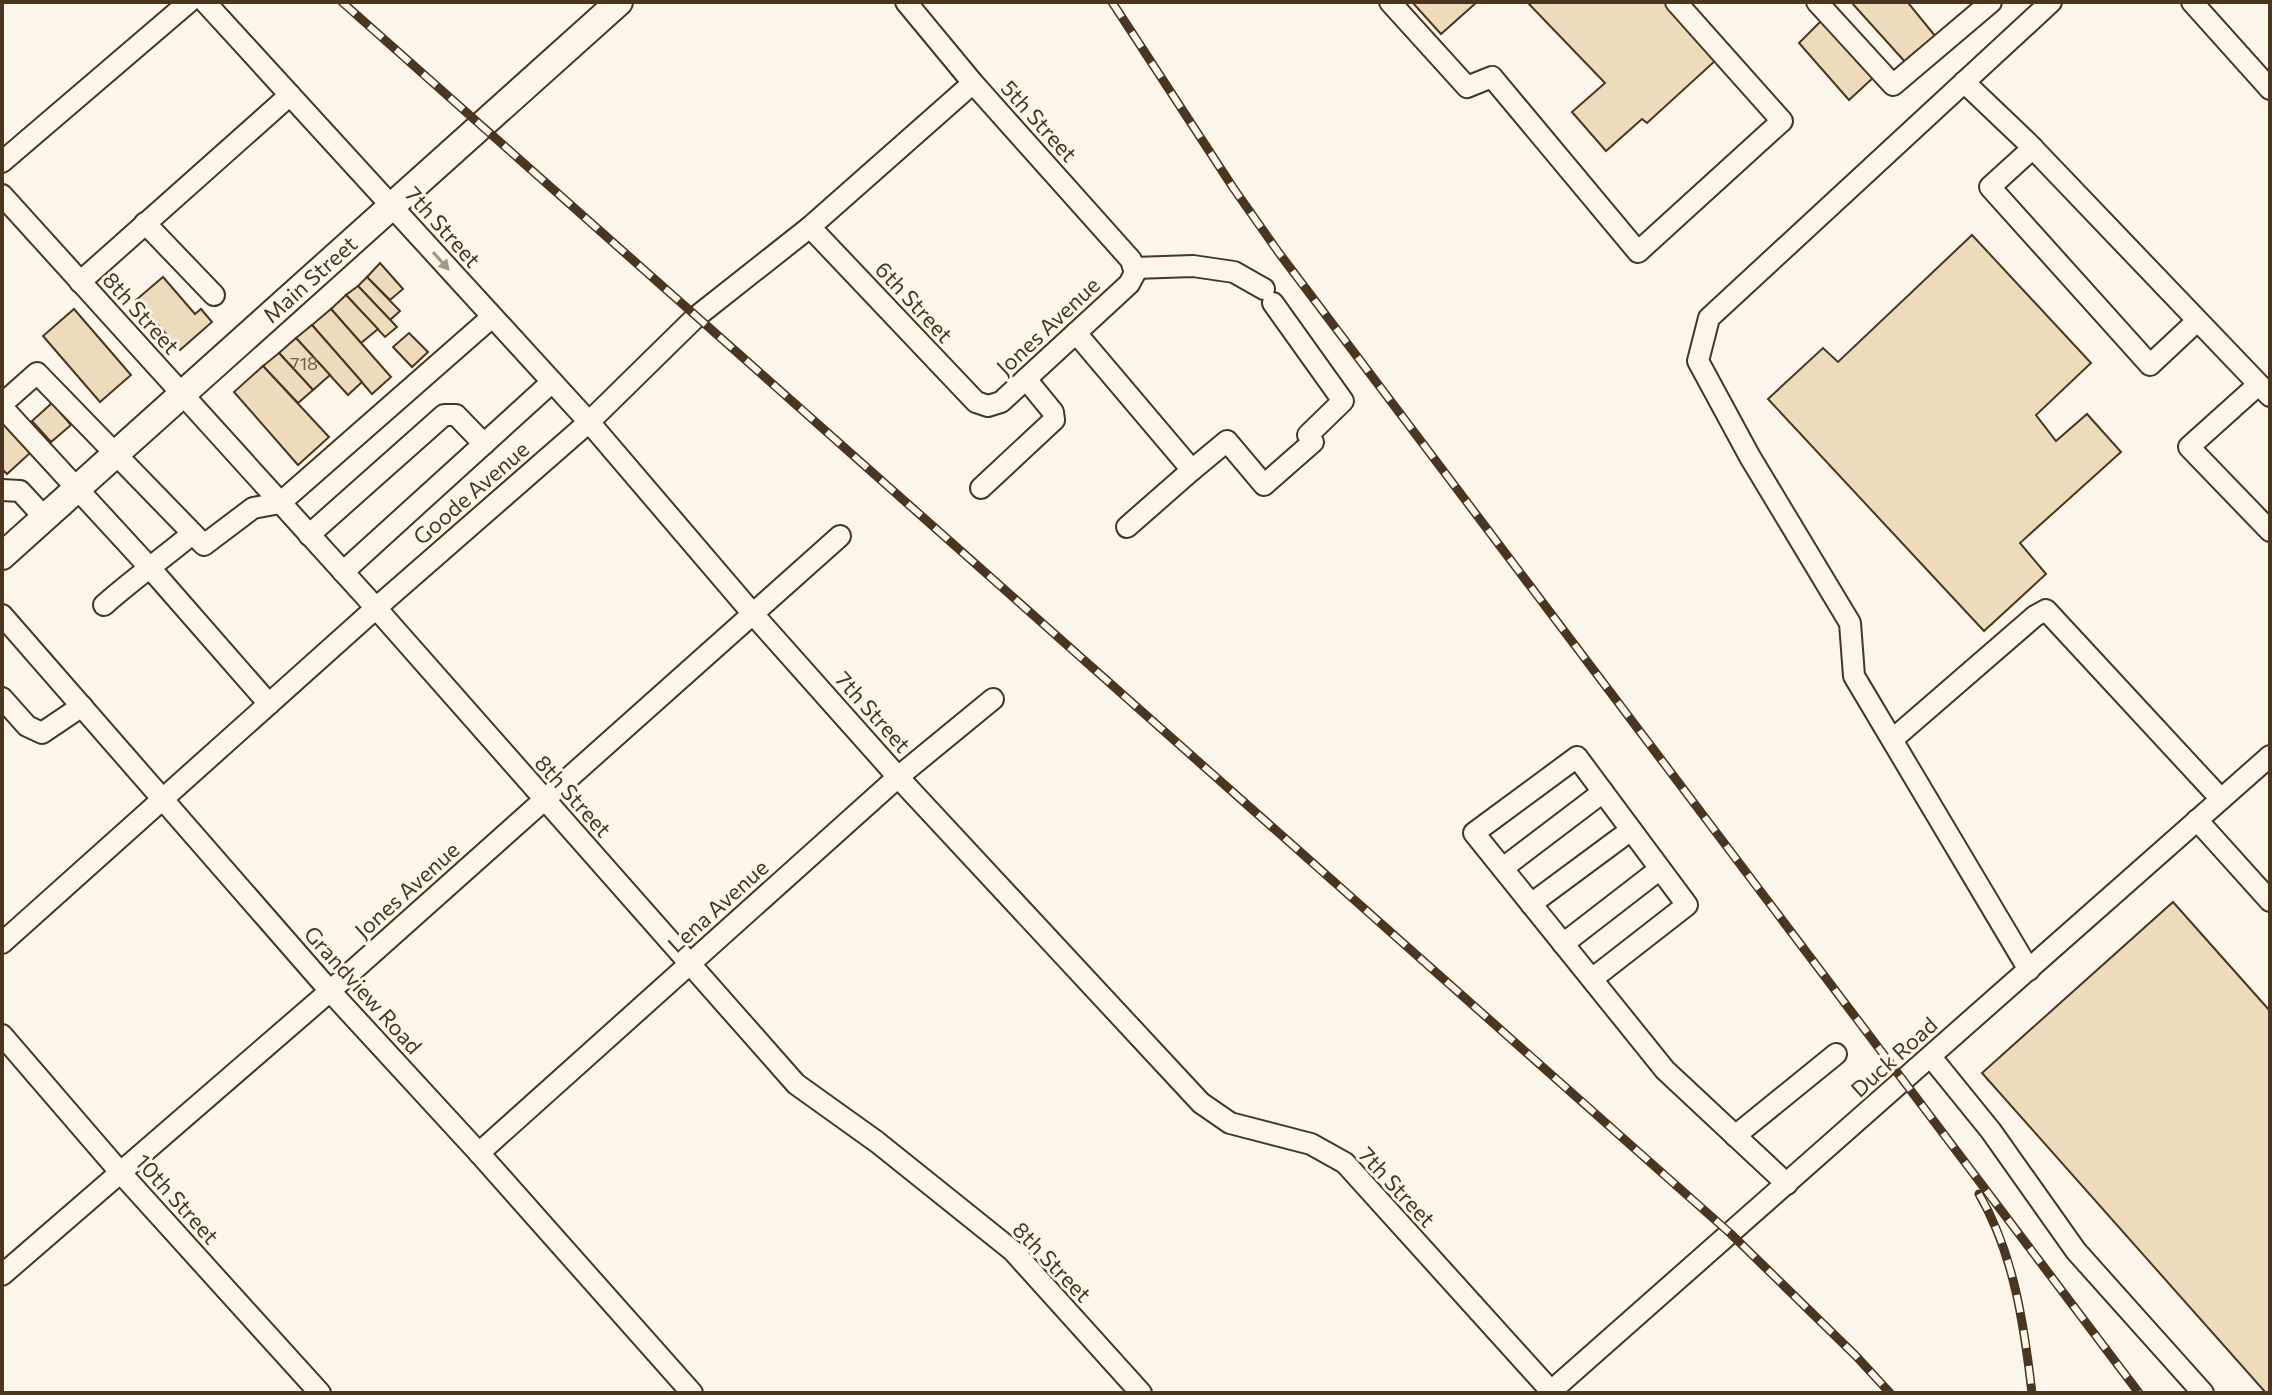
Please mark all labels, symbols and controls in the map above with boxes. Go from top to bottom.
street label: 5th Street [996,74,1083,167]
street label: 7th Street [400,181,487,273]
street label: Main Street [257,230,362,328]
one-way arrow [432,251,450,270]
street label: 6th Street [870,255,959,348]
street label: 8th Street [97,266,185,359]
street label: Jones Avenue [990,271,1105,380]
house number: 718 [290,352,318,374]
street label: Goode Avenue [407,435,534,550]
street label: 7th Street [830,666,917,758]
street label: 8th Street [529,749,617,842]
street label: Jones Avenue [349,836,464,944]
street label: Lena Avenue [662,853,773,958]
street label: Grandview Road [299,920,428,1059]
street label: Duck Road [1845,1011,1942,1102]
street label: 7th Street [1354,1141,1441,1232]
street label: 10th Street [130,1148,225,1249]
street label: 8th Street [1007,1216,1097,1307]

